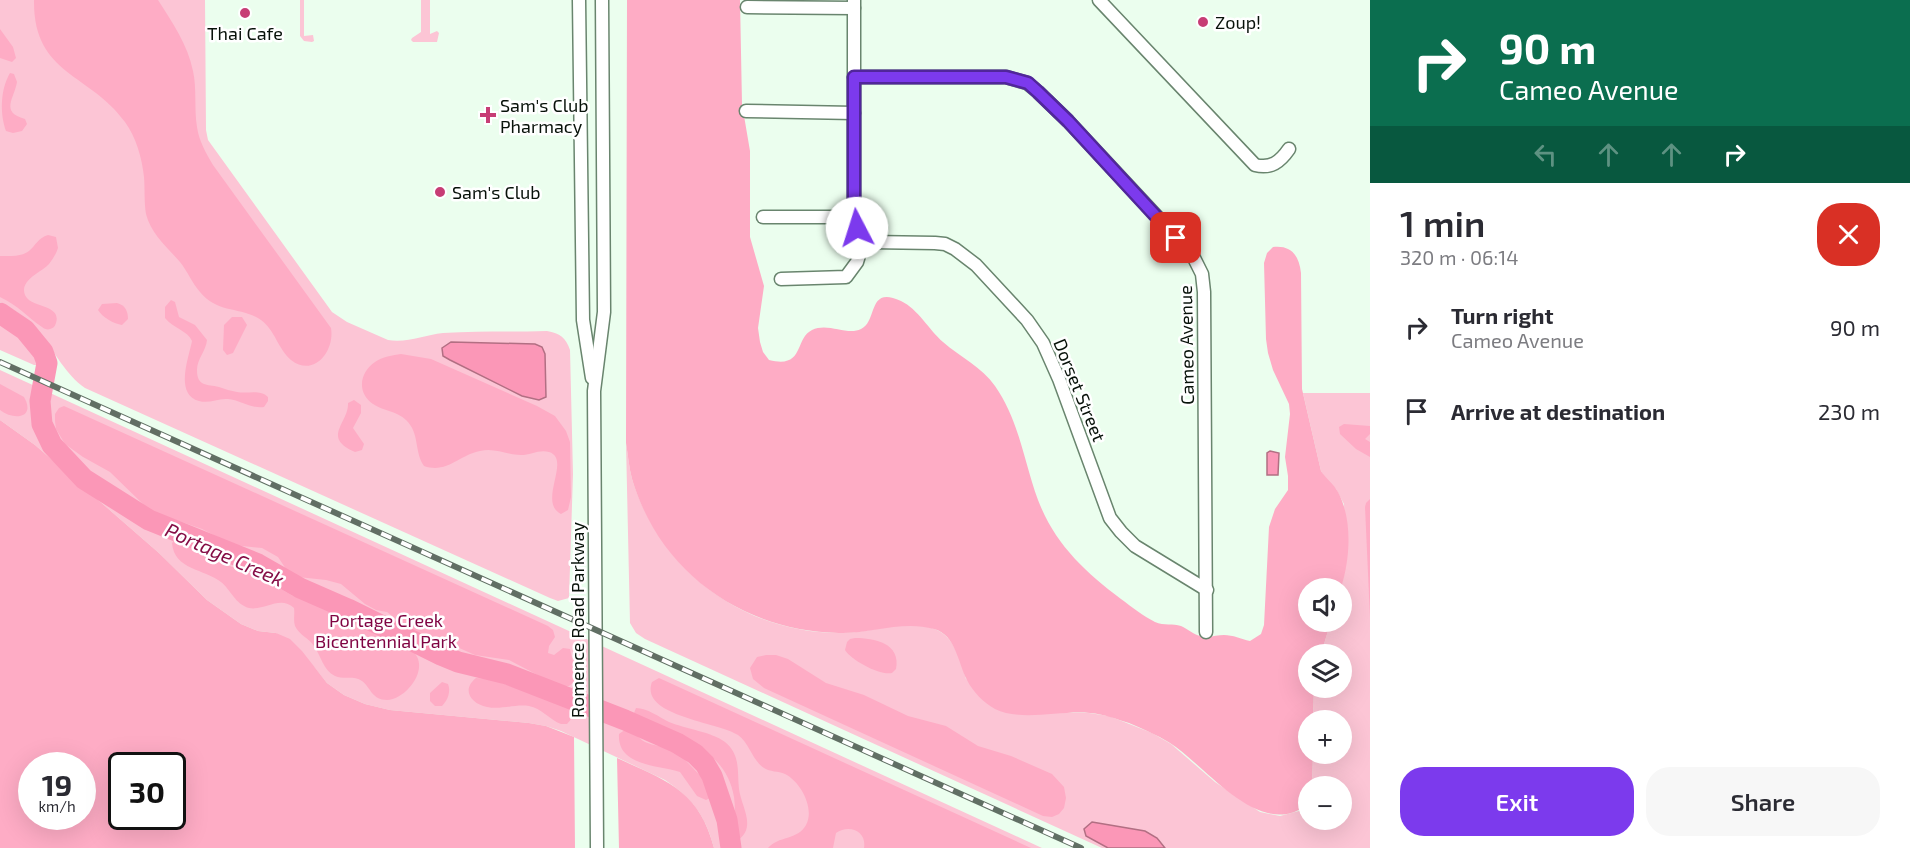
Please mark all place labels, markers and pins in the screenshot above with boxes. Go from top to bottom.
marker: Thai Cafe [238,6,252,20]
place label: Zoup! [1215,11,1261,33]
marker: Zoup! [1196,15,1210,29]
place label: Thai Cafe [207,22,283,44]
place label: Sam's Club Pharmacy [500,94,589,137]
marker: Sam's Club Pharmacy [481,108,495,122]
place label: Sam's Club [452,181,541,203]
marker: Sam's Club [433,185,447,199]
pin [1150,212,1201,263]

